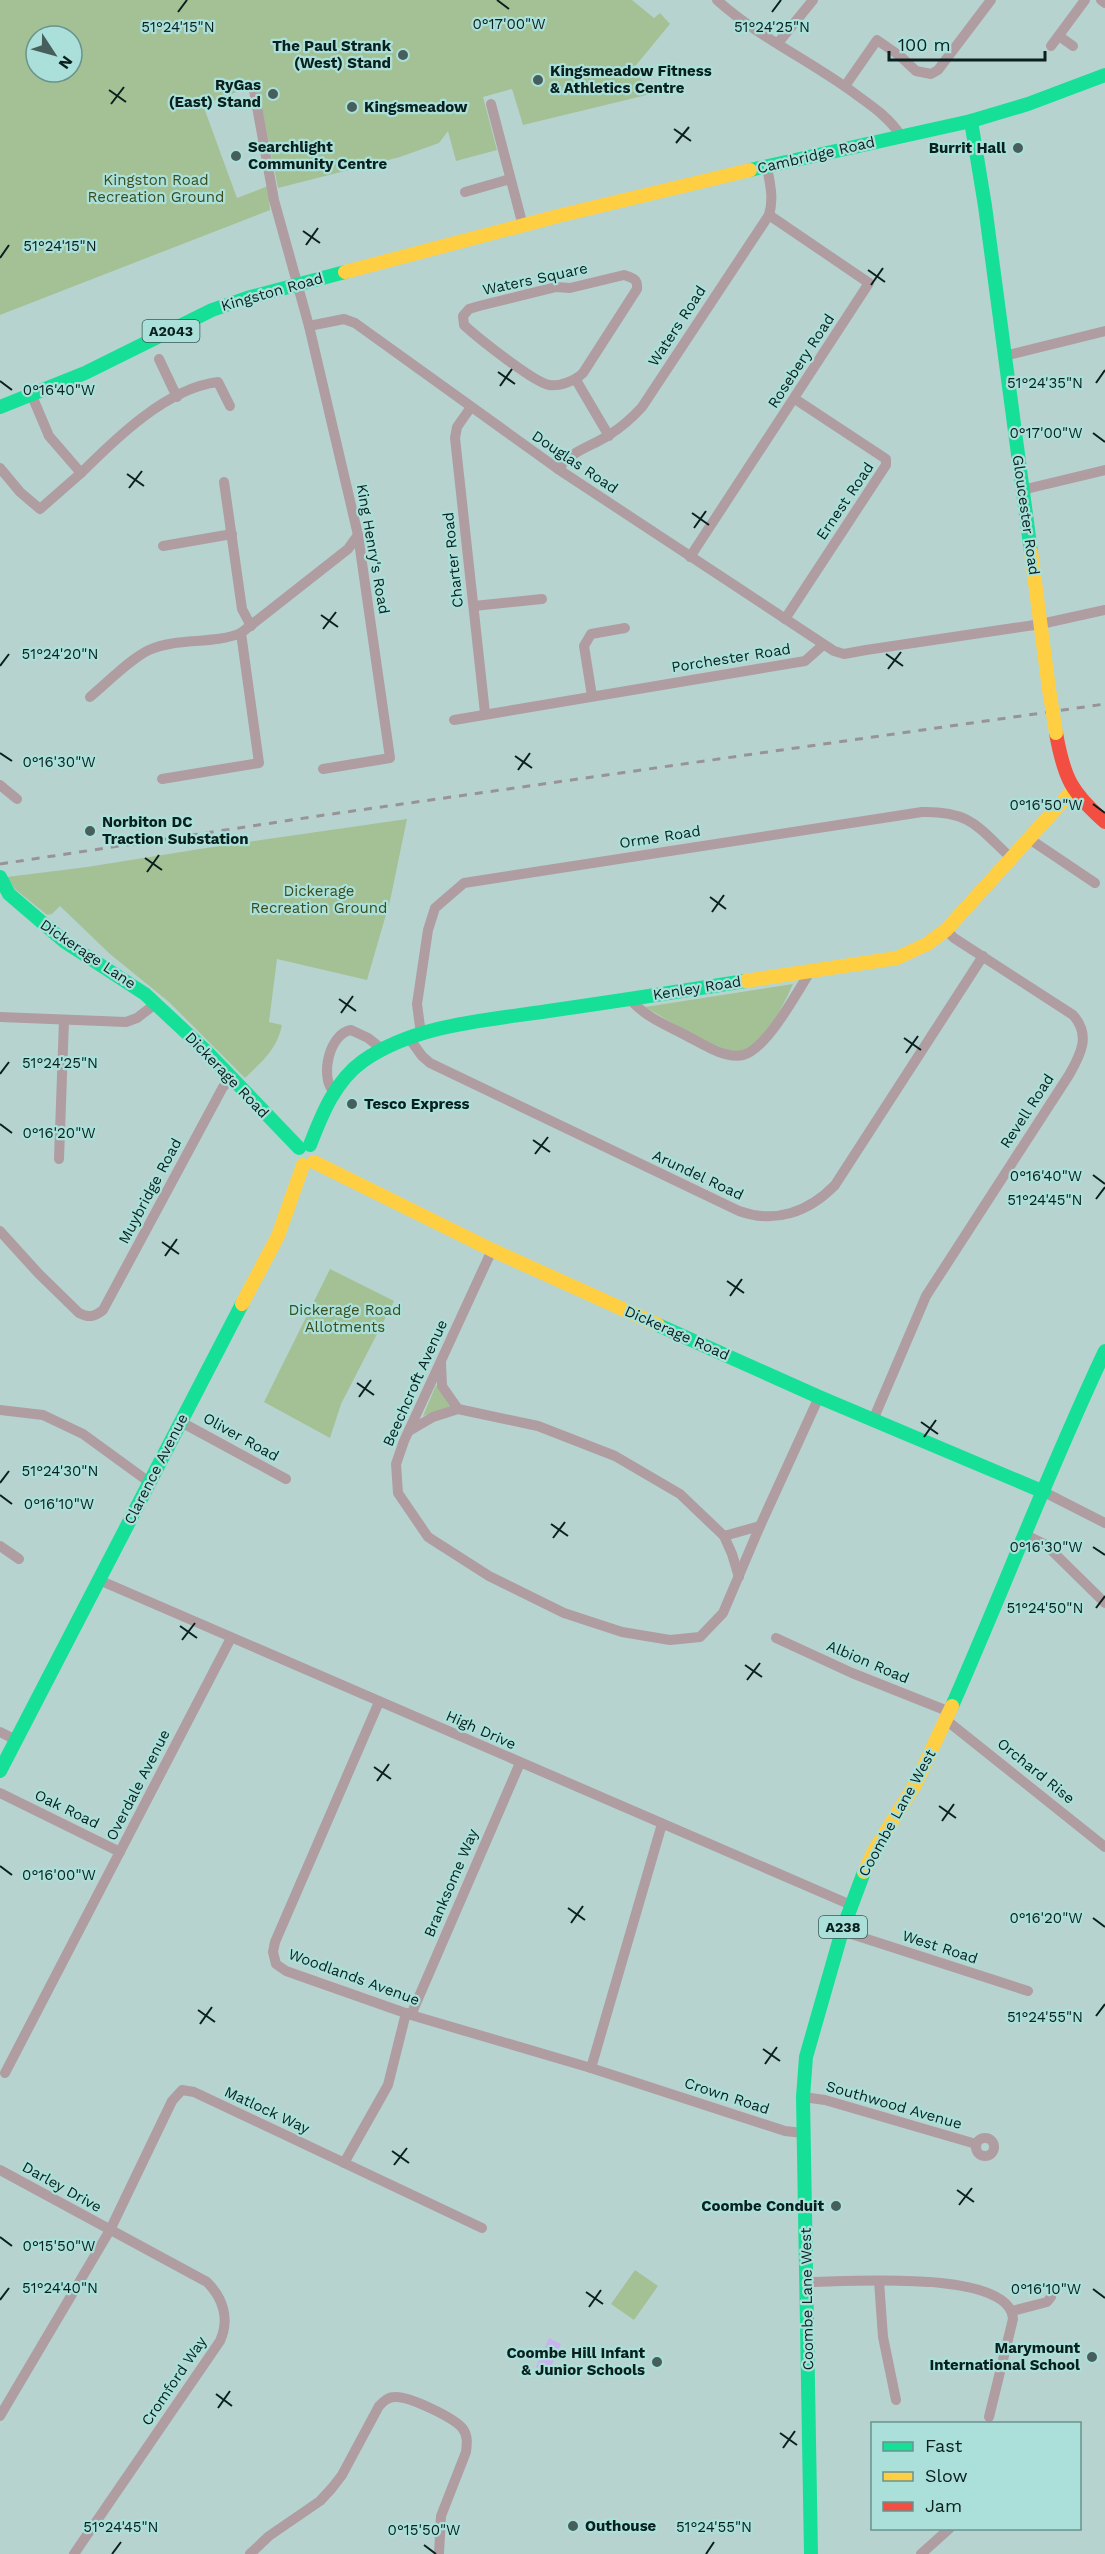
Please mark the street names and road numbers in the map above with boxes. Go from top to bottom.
street label: Cambridge Road [755,133,877,177]
street label: Waters Square [481,259,589,299]
street label: Kingston Road [219,269,325,315]
street label: Waters Road [644,282,710,370]
street label: Rosebery Road [764,311,838,411]
road number: A2043 [142,320,200,342]
street label: Douglas Road [529,427,621,497]
street label: Gloucester Road [1009,454,1043,576]
street label: Ernest Road [812,459,878,543]
street label: King Henry's Road [353,483,393,615]
street label: Charter Road [439,511,467,609]
street label: Porchester Road [670,640,792,676]
street label: Orme Road [618,822,702,852]
street label: Dickerage Lane [37,915,139,993]
street label: Kenley Road [652,972,742,1004]
street label: Dickerage Road [181,1028,273,1122]
street label: Revell Road [996,1070,1058,1152]
street label: Muybridge Road [115,1135,185,1247]
street label: Arundel Road [650,1146,746,1204]
street label: Dickerage Road [622,1302,732,1364]
street label: Beechcroft Avenue [379,1317,451,1449]
street label: Oliver Road [200,1409,282,1465]
street label: Clarence Avenue [120,1411,192,1527]
street label: Albion Road [824,1637,912,1687]
street label: High Drive [443,1707,519,1753]
street label: Overdale Avenue [102,1726,174,1844]
street label: Orchard Rise [994,1734,1078,1808]
street label: Coombe Lane West [855,1746,940,1880]
street label: Oak Road [32,1786,102,1832]
street label: Branksome Way [420,1826,482,1940]
road number: A238 [819,1916,867,1938]
street label: West Road [900,1926,980,1968]
street label: Woodlands Avenue [286,1945,422,2009]
street label: Crown Road [682,2074,772,2118]
street label: Southwood Avenue [824,2077,964,2133]
street label: Matlock Way [222,2082,313,2138]
street label: Darley Drive [19,2158,105,2216]
street label: Coombe Lane West [797,2227,817,2370]
street label: Cromford Way [138,2333,211,2429]

